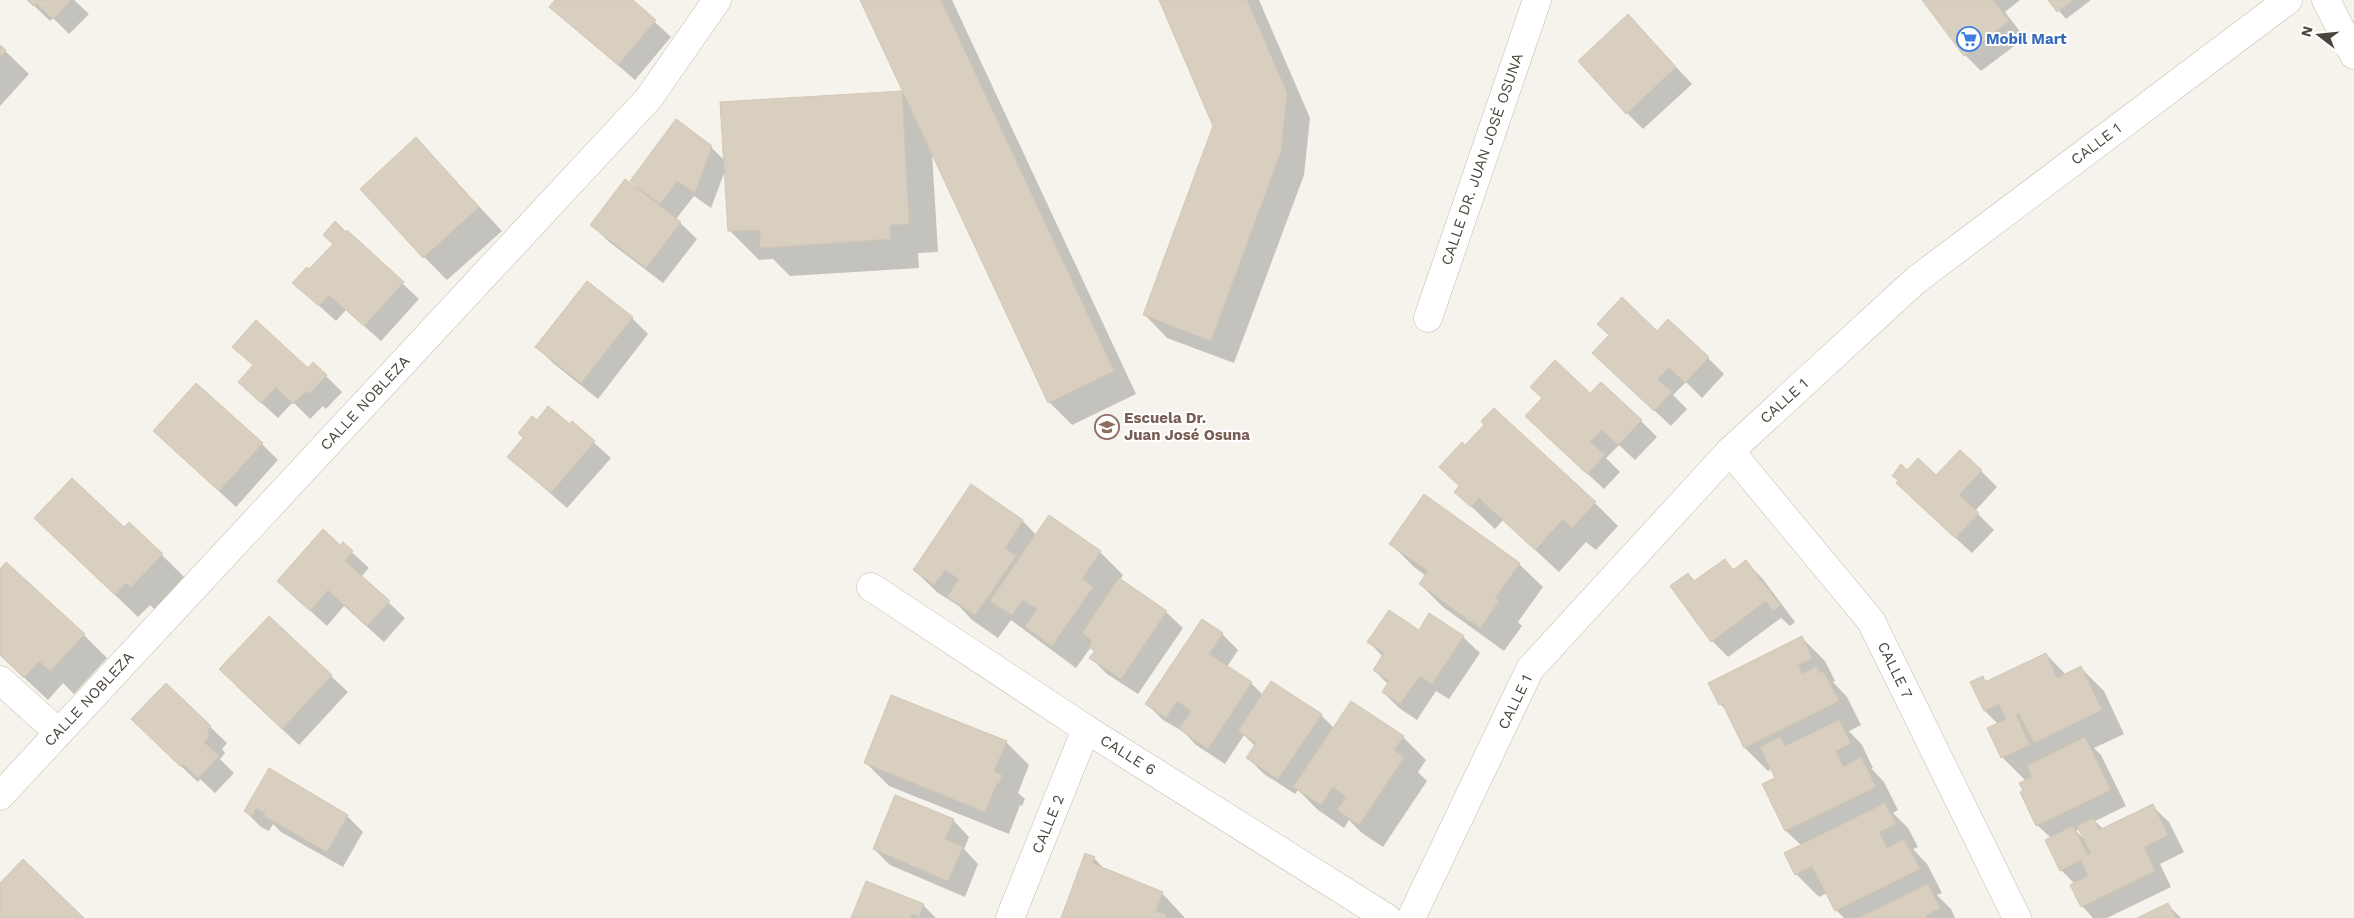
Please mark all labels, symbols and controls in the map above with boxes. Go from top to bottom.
north arrow [2294,10,2344,60]
text: N [2297,24,2316,39]
supermarket icon: Mobil Mart [1956,26,1982,52]
place label: Mobil Mart [1986,30,2067,48]
street label: CALLE DR. JUAN JOSÉ OSUNA [1437,50,1527,267]
street label: CALLE 1 [2067,119,2125,169]
street label: CALLE NOBLEZA [317,352,414,454]
street label: CALLE 1 [1756,375,1812,427]
place label: Escuela Dr. Juan José Osuna [1124,409,1250,444]
school or university icon: Escuela Dr. Juan José Osuna [1094,414,1120,440]
street label: CALLE 7 [1874,639,1916,701]
street label: CALLE NOBLEZA [41,648,138,750]
street label: CALLE 1 [1494,672,1536,732]
street label: CALLE 6 [1097,731,1159,779]
street label: CALLE 2 [1028,792,1068,856]

